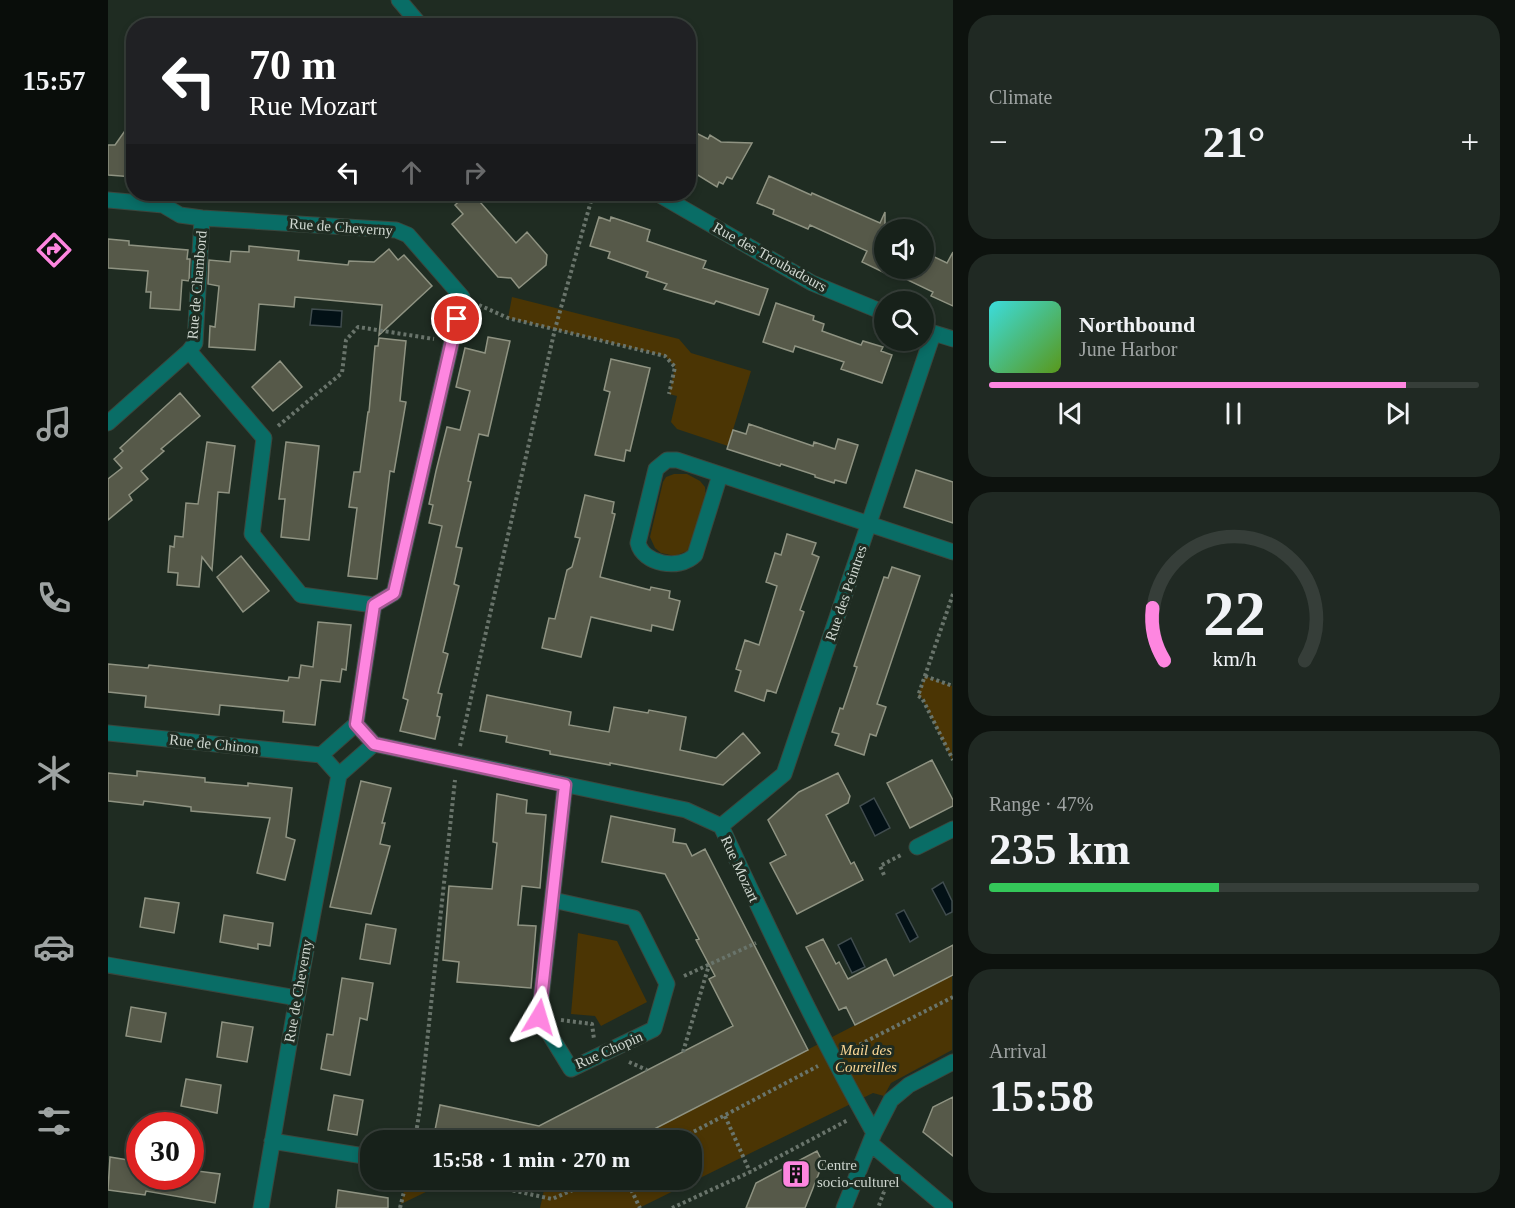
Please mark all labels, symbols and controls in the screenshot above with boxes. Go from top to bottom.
icon: left [150,42,228,120]
text: 70 m [249,42,337,88]
text: 15:57 [23,66,86,96]
text: Climate [989,86,1052,108]
text: Rue Mozart [249,91,377,121]
text: 21° [1203,117,1266,167]
text: − [989,124,1008,160]
text: + [1460,124,1479,160]
icon: left [332,156,365,189]
icon: ahead [395,156,428,189]
icon: right [458,156,491,189]
street label: Rue de Cheverny [288,215,394,239]
street label: Rue des Troubadours [710,219,830,295]
map controls [874,219,934,351]
button: sound [874,219,934,279]
icon: directions [33,229,75,271]
street label: Rue de Chambord [184,229,210,340]
button: search [874,291,934,351]
pin [431,293,482,344]
icon: arrive [440,302,473,335]
text: Northbound [1079,312,1195,337]
text: June Harbor [1079,338,1177,360]
icon: previous [1054,397,1087,430]
icon: pause [1217,397,1250,430]
icon: next [1381,397,1414,430]
icon: music [33,403,75,445]
street label: Rue des Peintres [822,543,870,643]
icon: phone [33,577,75,619]
text: 22 [1203,579,1265,648]
text: km/h [1212,647,1256,671]
street label: Rue de Chinon [168,731,260,757]
icon: climate [33,752,75,794]
text: Range · 47% [989,793,1093,815]
text: 235 km [989,824,1130,874]
street label: Rue Mozart [718,833,763,905]
icon: car [33,926,75,968]
street label: Rue de Cheverny [281,938,315,1044]
position arrow [507,985,571,1049]
street label: Rue Chopin [573,1028,646,1072]
text: Arrival [989,1040,1047,1062]
park label: Mail des Coureilles [835,1042,897,1075]
text: 15:58 [989,1071,1094,1121]
icon: filters [33,1100,75,1142]
speed limit sign: 30 [126,1112,204,1190]
text: 15:58 · 1 min · 270 m [432,1147,630,1172]
place label: Centre socio-culturel [817,1157,899,1190]
building icon: Centre socio-culturel [780,1158,812,1190]

